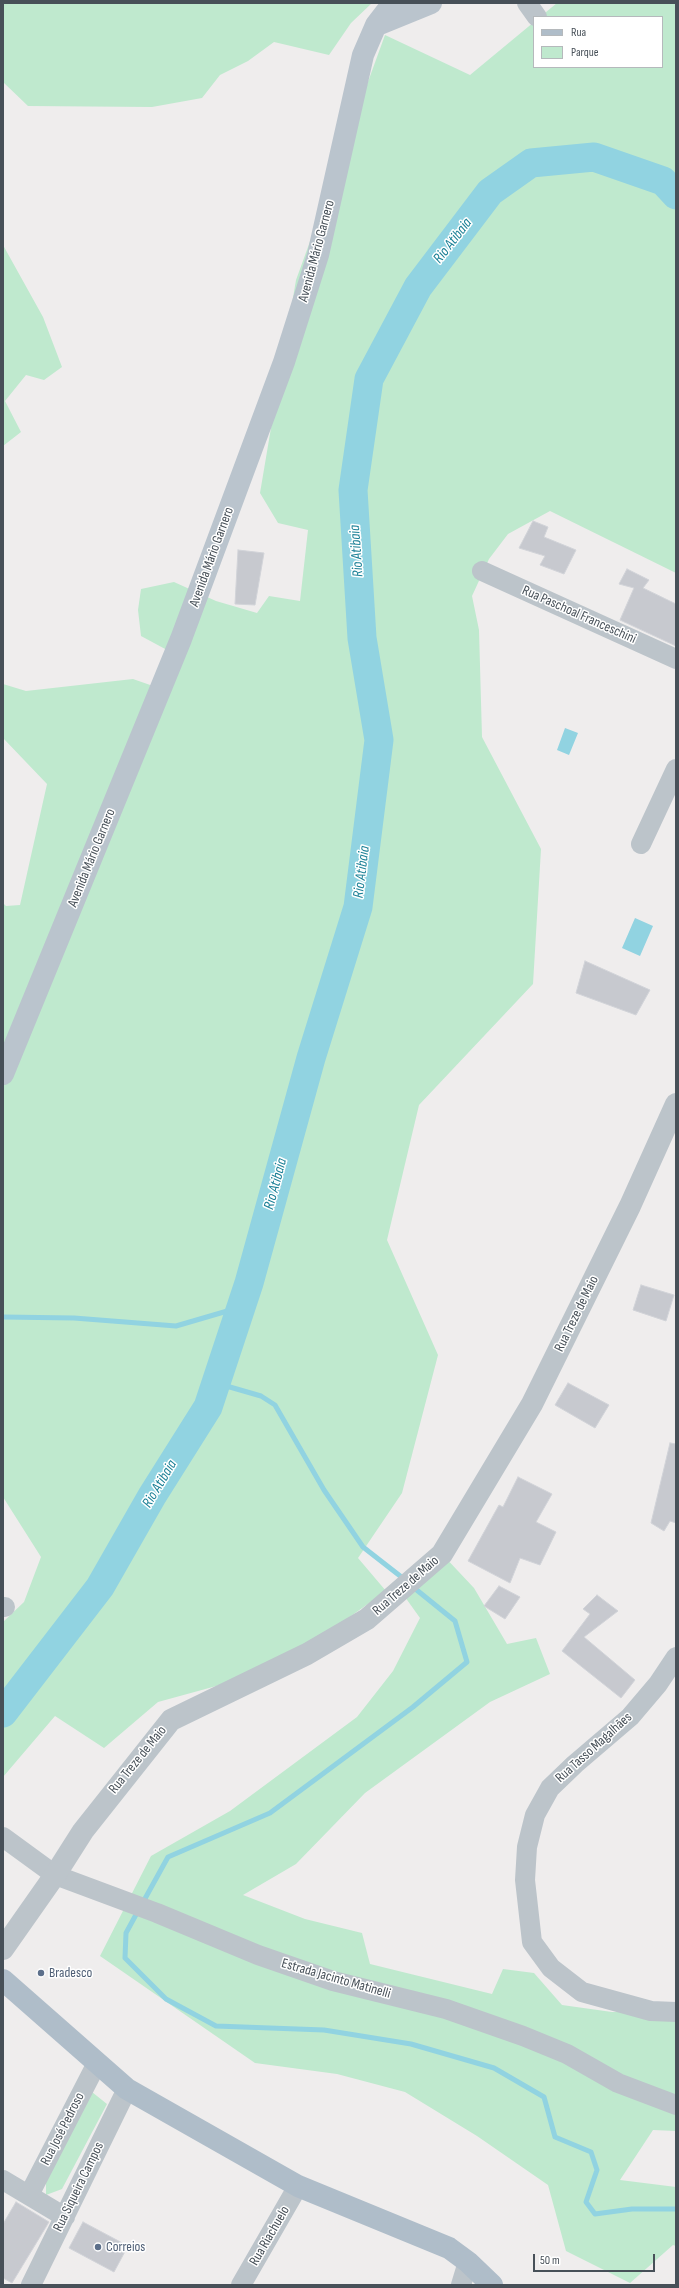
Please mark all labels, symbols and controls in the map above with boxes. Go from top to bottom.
legend [533,16,663,68]
text: Rua [571,25,586,40]
text: Parque [571,45,599,60]
street label: Avenida Mário Garnero [295,198,339,304]
water label: Rio Atibaia [430,215,476,267]
street label: Avenida Mário Garnero [186,505,238,609]
water label: Rio Atibaia [346,524,368,578]
street label: Rua Paschoal Franceschini [519,582,639,648]
street label: Avenida Mário Garnero [65,806,119,910]
water label: Rio Atibaia [350,845,374,899]
water label: Rio Atibaia [261,1156,291,1212]
street label: Rua Treze de Maio [551,1273,603,1355]
water label: Rio Atibaia [139,1457,181,1511]
street label: Rua Treze de Maio [369,1553,443,1619]
street label: Rua Tasso Magalhães [552,1709,636,1787]
street label: Rua Treze de Maio [106,1723,170,1797]
street label: Estrada Jacinto Matinelli [279,1955,393,2003]
place label: Bradesco [49,1965,92,1981]
marker: Bradesco [36,1968,46,1978]
street label: Rua José Pedroso [38,2090,88,2168]
street label: Rua Siqueira Campos [50,2140,108,2234]
street label: Rua Riachuelo [246,2203,294,2269]
place label: Correios [106,2239,145,2255]
marker: Correios [93,2242,103,2252]
scale bar [535,2246,657,2272]
text: 50 m [540,2253,560,2268]

